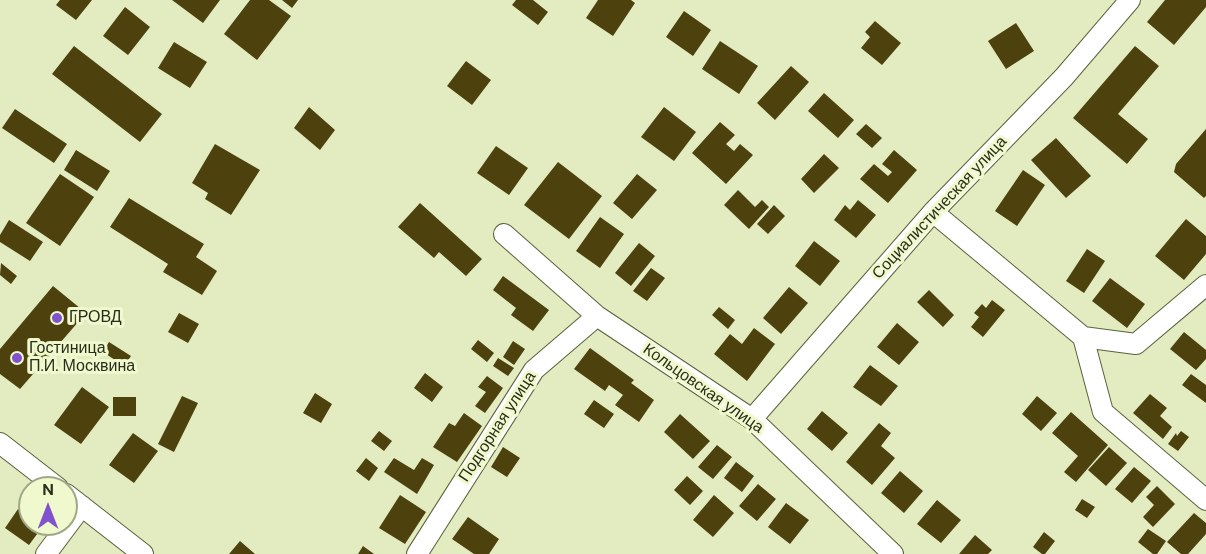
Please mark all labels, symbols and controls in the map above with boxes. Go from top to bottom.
street label: Социалистическая улица [869,133,1011,283]
place label: ГРОВД [69,308,122,328]
marker: ГРОВД [50,311,64,325]
place label: Гостиница П.И. Москвина [29,339,135,377]
street label: Кольцовская улица [639,340,767,438]
marker: Гостиница П.И. Москвина [10,351,24,365]
street label: Подгорная улица [455,368,541,486]
north arrow [18,476,78,536]
text: N [42,479,54,500]

